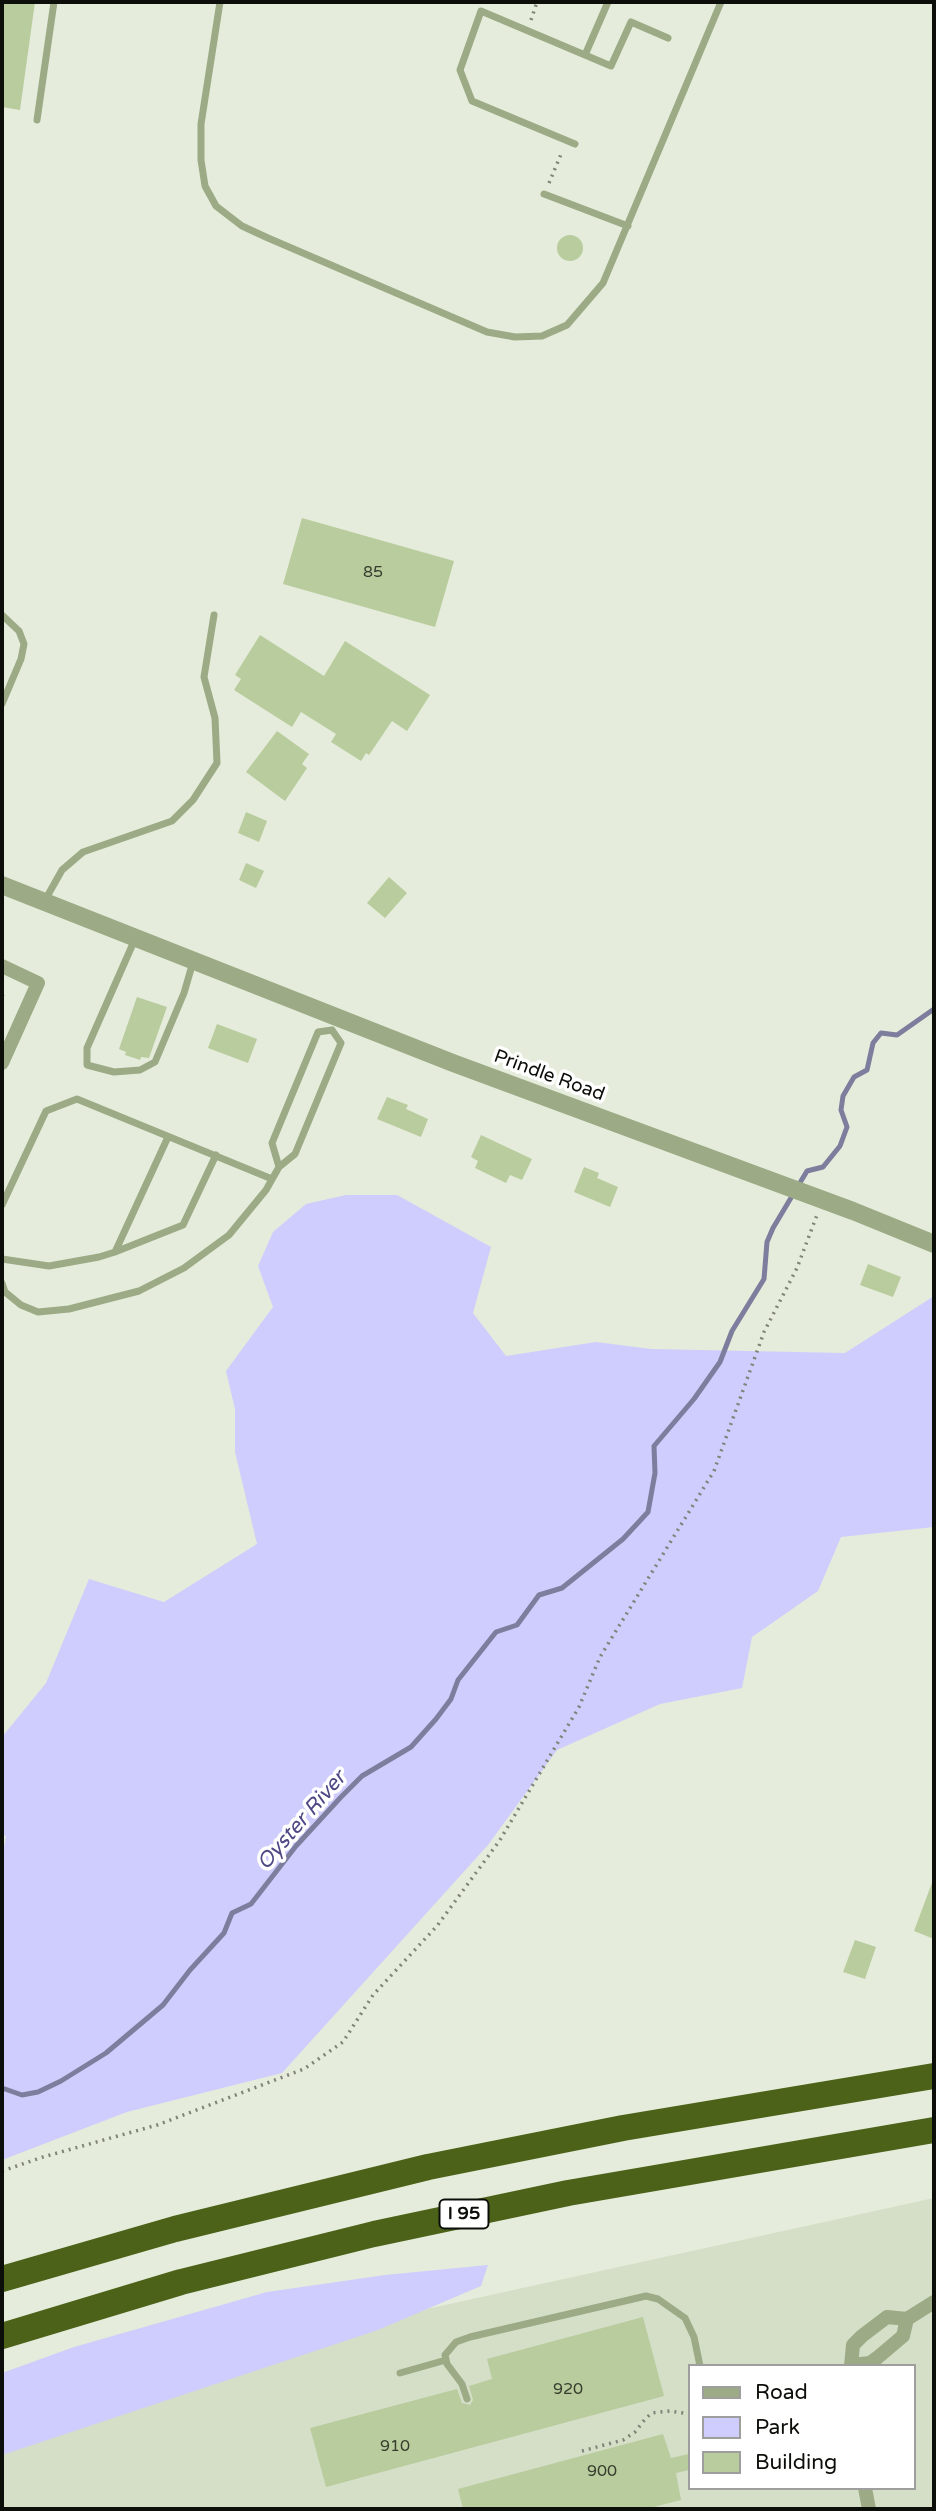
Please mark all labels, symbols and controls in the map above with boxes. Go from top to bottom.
house number: 85 [363,563,383,583]
street label: Prindle Road [490,1045,608,1107]
water label: Oyster River [252,1766,352,1876]
road number: I 95 [440,2200,489,2228]
legend [688,2364,915,2490]
house number: 920 [553,2380,583,2400]
text: Road [755,2380,808,2405]
text: Park [755,2415,800,2440]
house number: 910 [380,2437,410,2457]
text: Building [755,2450,837,2475]
house number: 900 [587,2462,617,2482]

